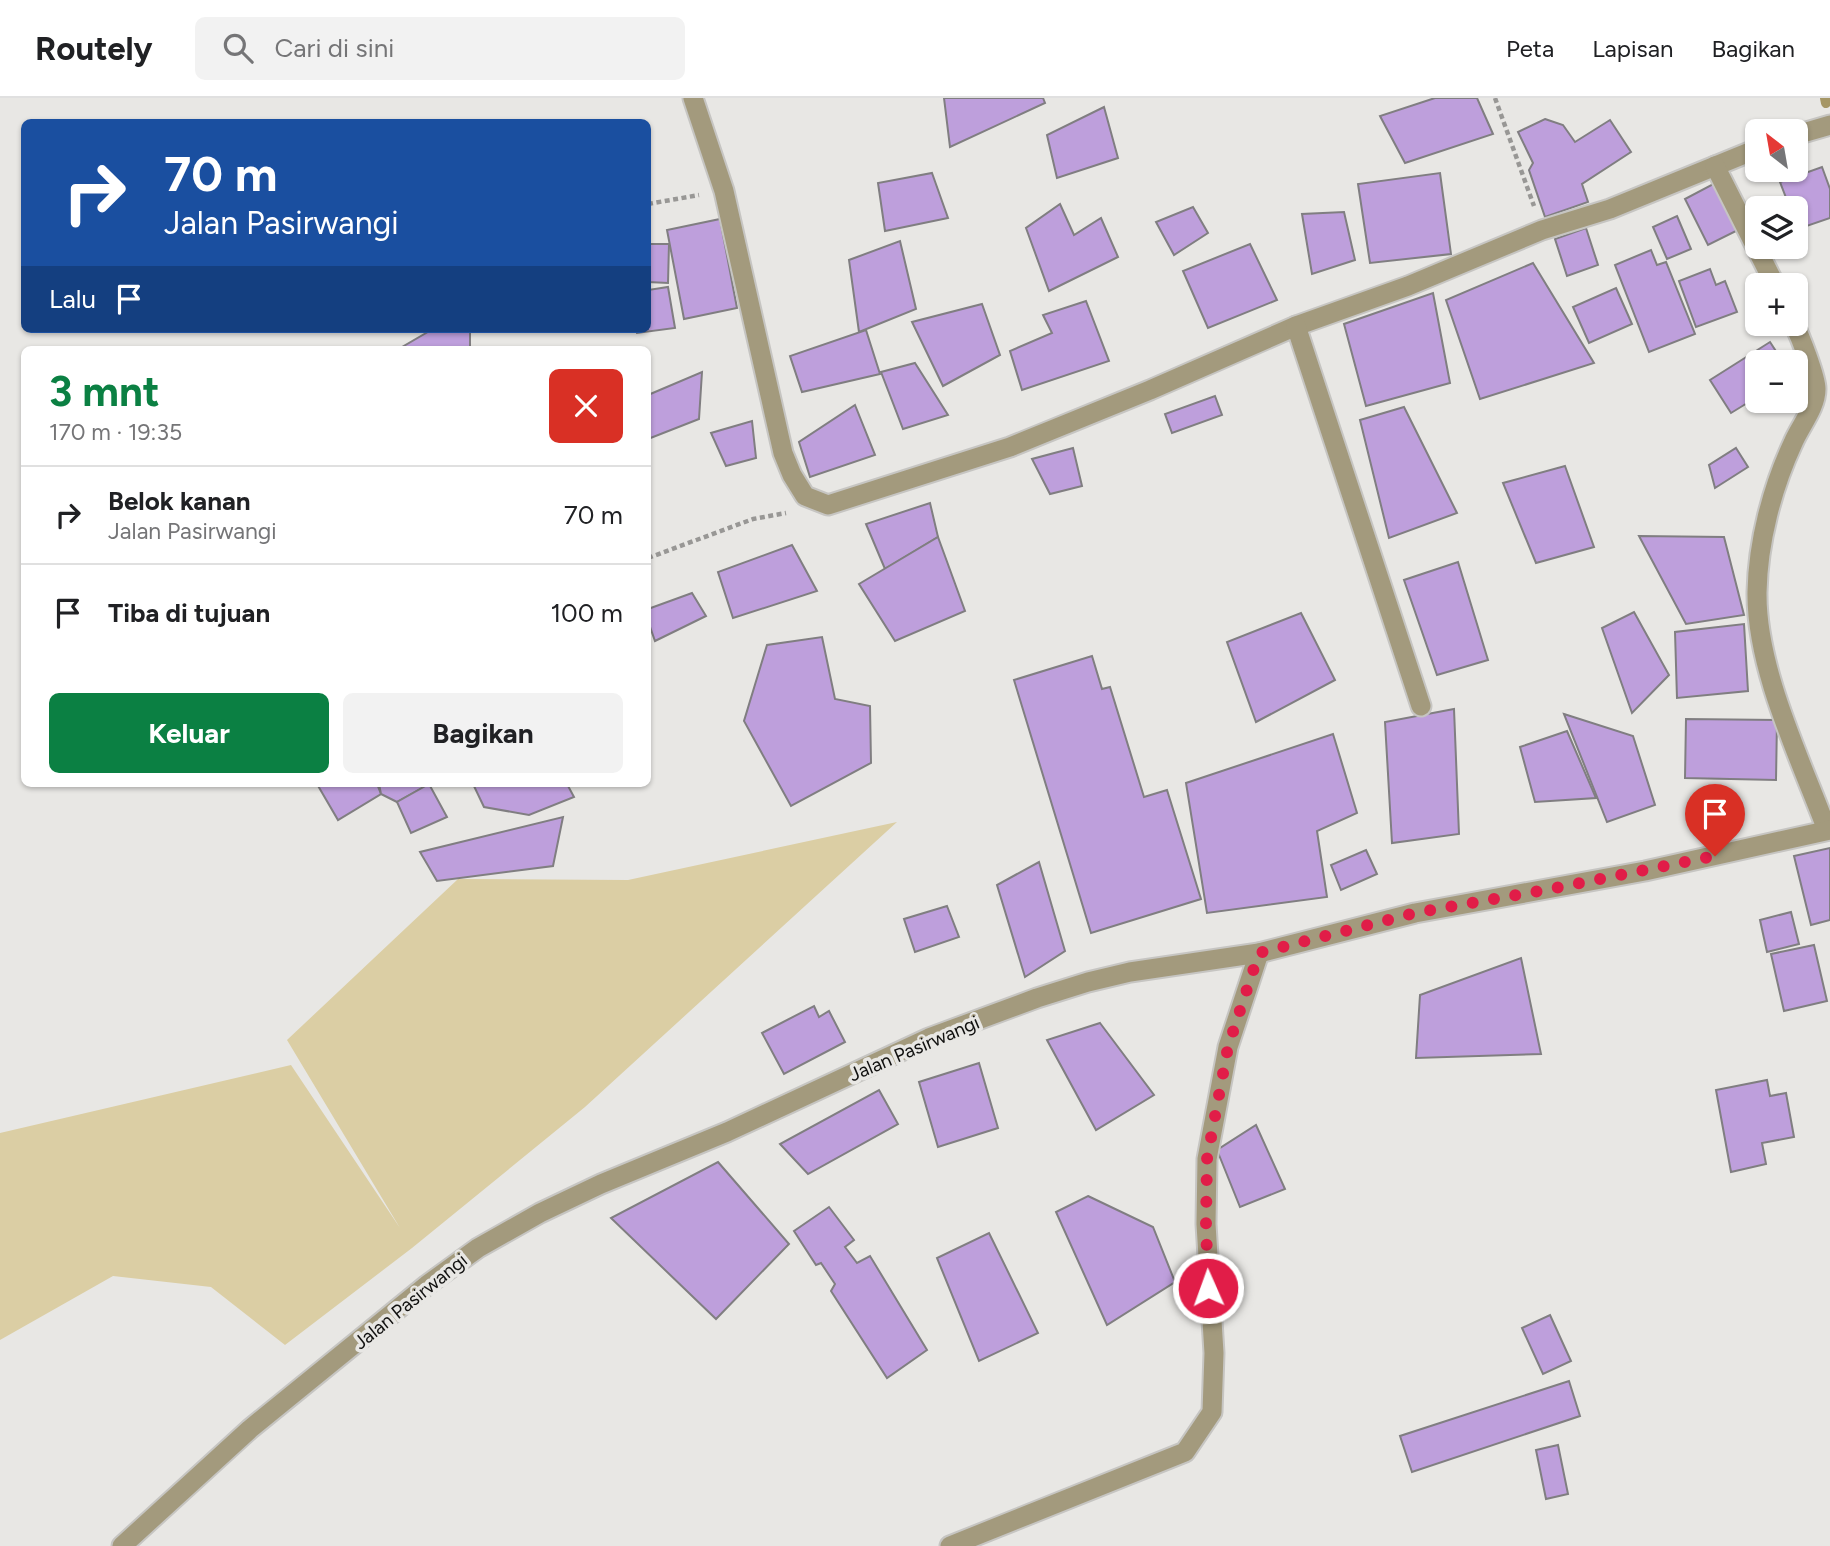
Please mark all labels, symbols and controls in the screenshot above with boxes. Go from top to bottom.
search box [195,17,685,80]
text: Routely [35,29,153,68]
icon: search [219,29,257,67]
text: Cari di sini [275,32,394,64]
text: Peta [1506,34,1554,63]
text: Lapisan [1592,34,1673,63]
text: Bagikan [1711,34,1795,63]
north arrow [1745,119,1808,182]
map controls [1745,119,1808,413]
text: 70 m [164,144,277,203]
icon: right [49,147,140,238]
button: layers [1745,196,1808,259]
text: Jalan Pasirwangi [164,204,399,242]
button: + [1745,273,1808,336]
icon: arrive [110,280,148,318]
text: Lalu [49,283,96,315]
button: − [1745,350,1808,413]
text: 3 mnt [49,366,160,417]
button: close [549,369,623,443]
text: 170 m · 19:35 [49,418,182,446]
text: Belok kanan [108,485,251,517]
icon: right [49,496,87,534]
text: 70 m [564,499,623,531]
text: Jalan Pasirwangi [108,517,277,545]
icon: arrive [49,594,87,632]
text: Tiba di tujuan [108,597,270,629]
text: 100 m [550,597,623,629]
button: Keluar [49,693,329,773]
button: Bagikan [343,693,623,773]
pin [1685,784,1745,856]
icon: arrive [1696,795,1734,833]
street label: Jalan Pasirwangi [846,1011,983,1086]
street label: Jalan Pasirwangi [349,1249,472,1354]
position arrow [1171,1251,1245,1325]

